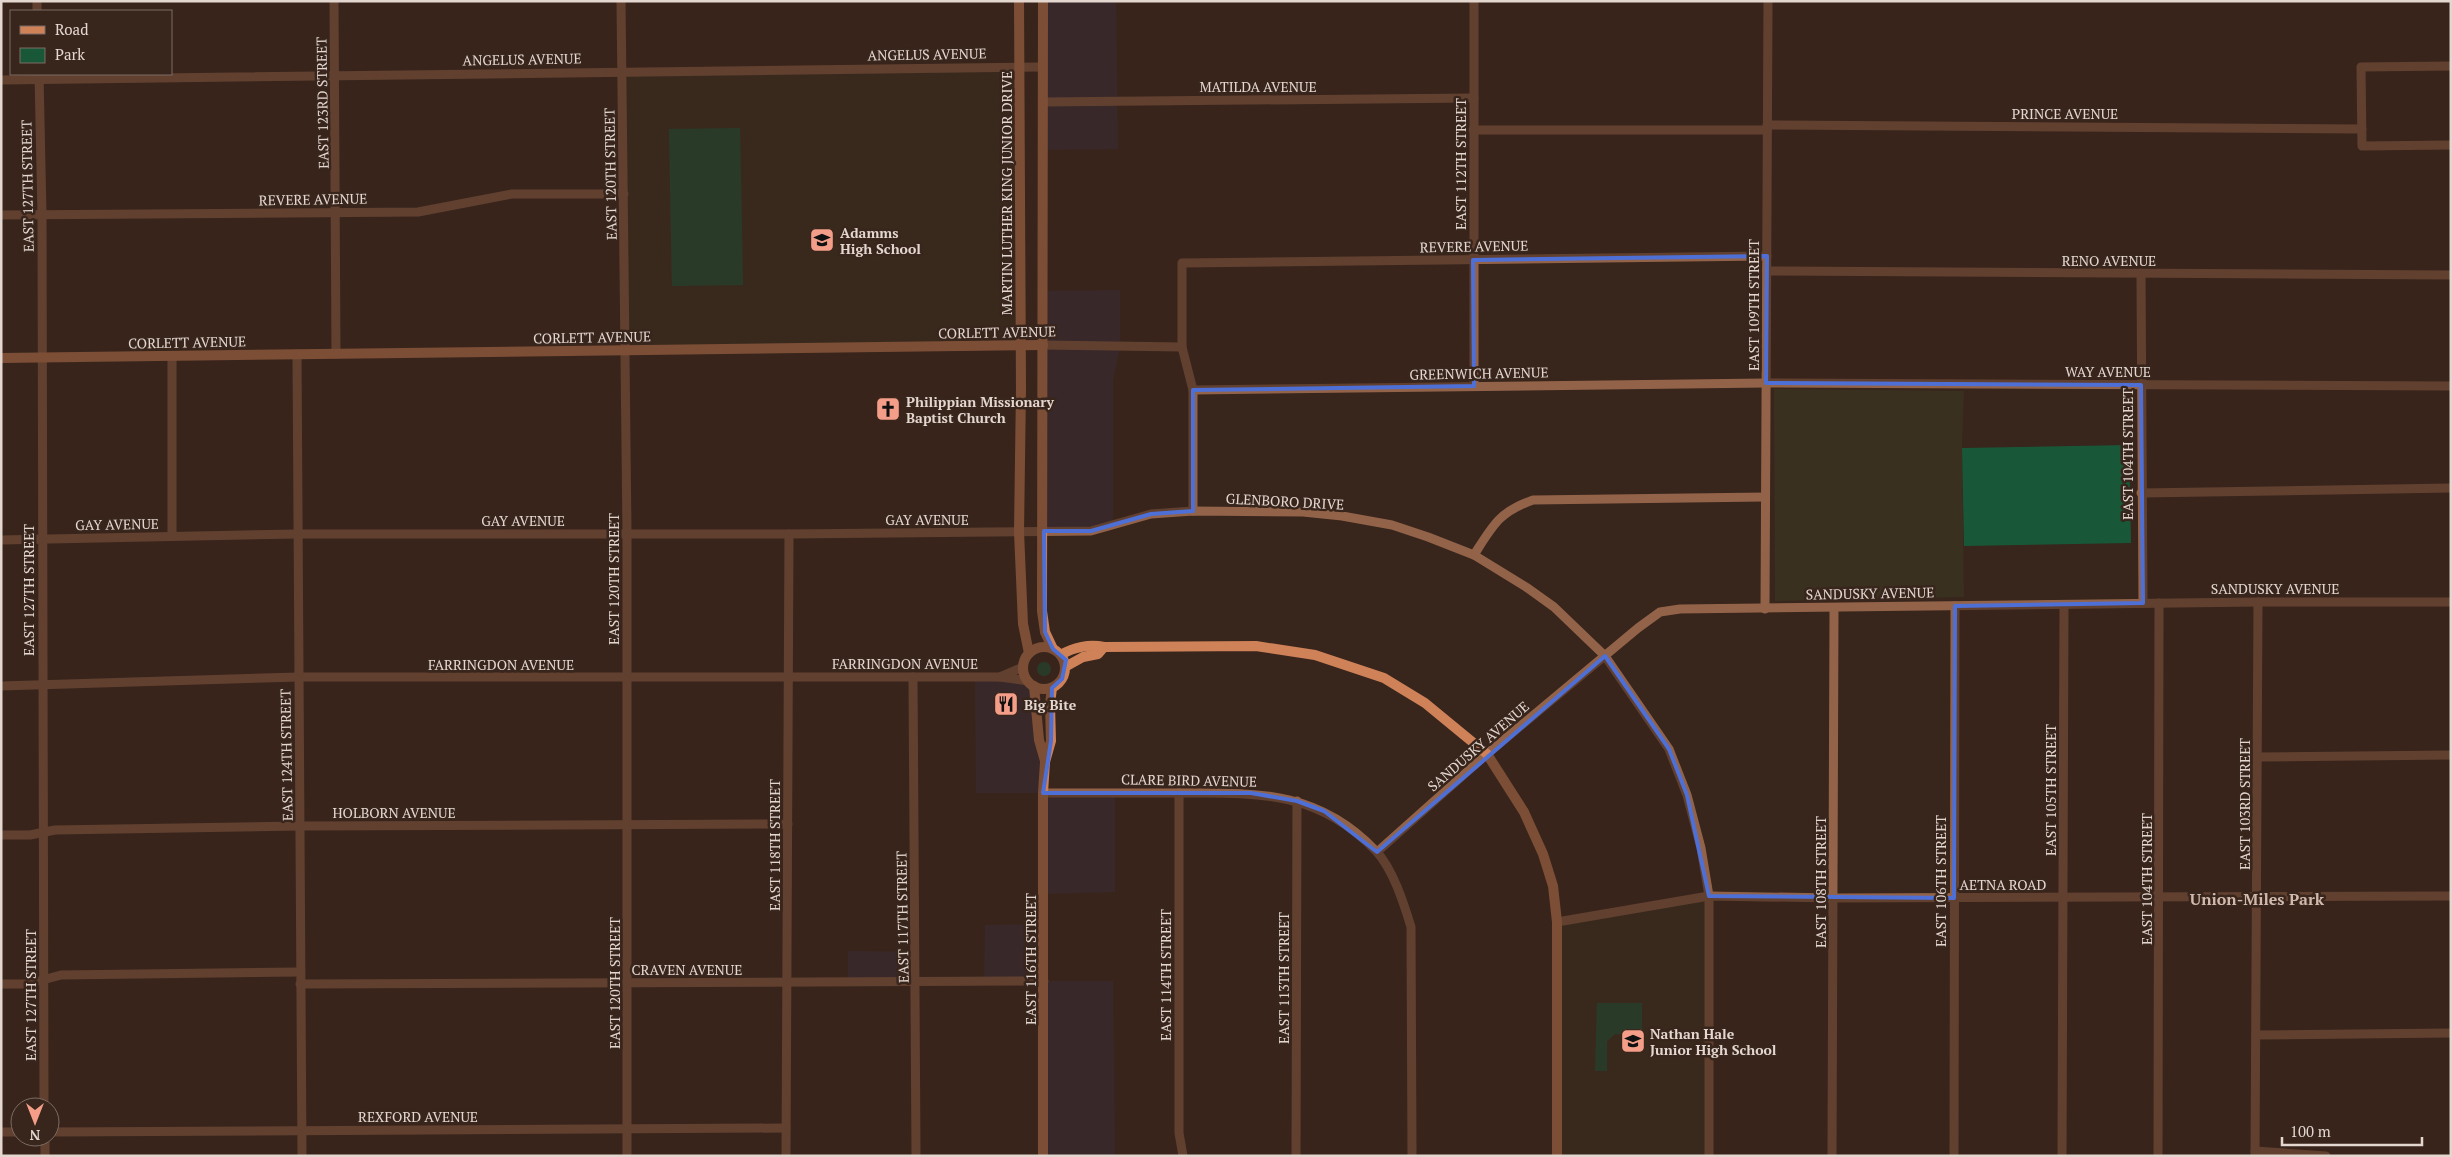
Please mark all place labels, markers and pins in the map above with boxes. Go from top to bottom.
place label: Adamms High School [840,223,921,258]
school or university icon: Adamms High School [809,227,835,253]
place label: Philippian Missionary Baptist Church [906,392,1054,427]
church icon: Philippian Missionary Baptist Church [875,396,901,422]
restaurant icon: Big Bite [993,691,1019,717]
place label: Big Bite [1024,695,1077,714]
place label: Nathan Hale Junior High School [1650,1024,1777,1059]
school or university icon: Nathan Hale Junior High School [1620,1028,1646,1054]

